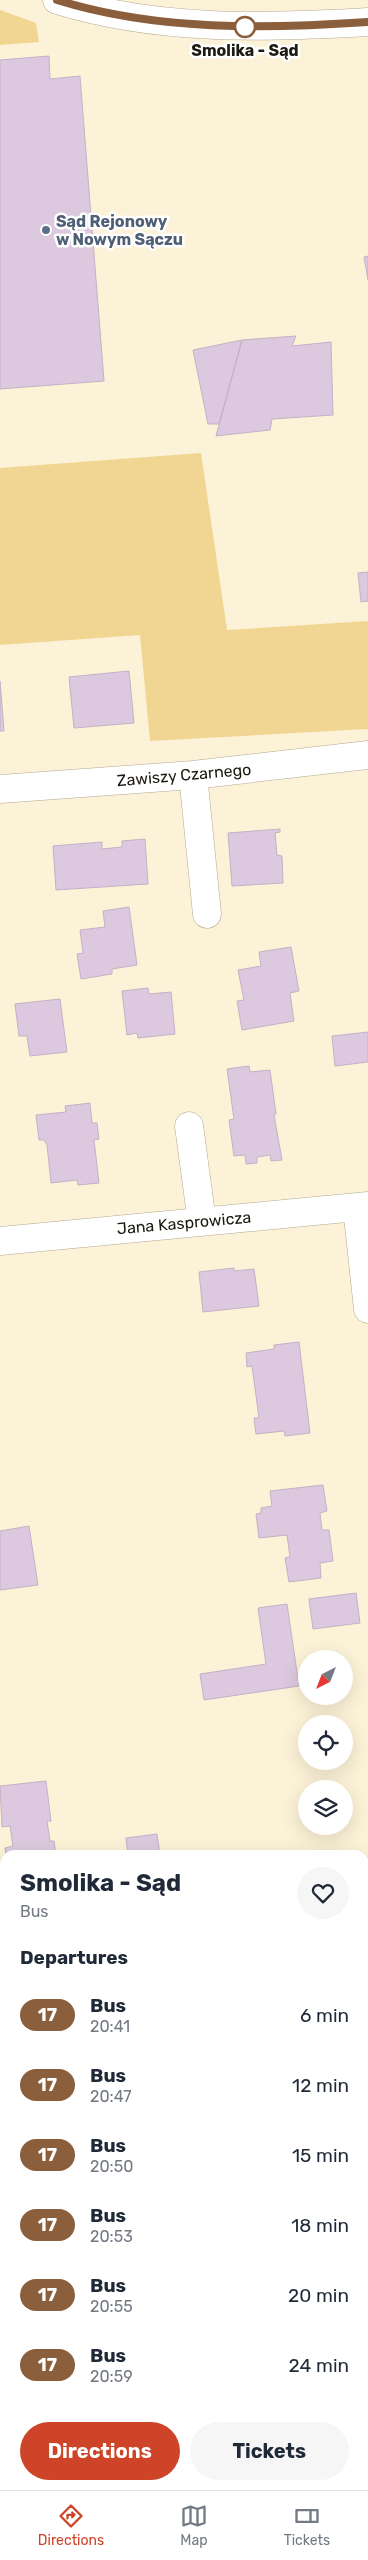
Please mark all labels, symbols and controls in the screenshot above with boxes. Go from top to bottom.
marker: Smolika - Sąd [234,16,256,38]
place label: Smolika - Sąd [191,41,299,60]
place label: Sąd Rejonowy w Nowym Sączu [56,212,183,249]
marker: Sąd Rejonowy w Nowym Sączu [40,224,52,236]
street label: Zawiszy Czarnego [116,760,252,790]
street label: Jana Kasprowicza [116,1208,252,1238]
north arrow [298,1650,352,1705]
map controls [298,1650,353,1835]
button: locate [298,1715,353,1770]
button: layers [298,1780,353,1835]
button: heart [297,1867,349,1919]
text: Smolika - Sąd [20,1869,181,1897]
text: Bus [20,1902,48,1921]
text: Departures [20,1946,128,1969]
text: Bus [90,1994,126,2017]
text: 17 [38,2004,57,2026]
text: 6 min [300,2004,349,2027]
text: 20:41 [90,2017,130,2036]
text: Bus [90,2064,126,2087]
text: 17 [38,2074,57,2096]
text: 12 min [292,2074,349,2097]
text: 20:47 [90,2087,132,2106]
text: Bus [90,2134,126,2157]
text: 17 [38,2144,57,2166]
text: 15 min [292,2144,349,2167]
text: 20:50 [90,2157,133,2176]
text: Bus [90,2204,126,2227]
text: 17 [38,2214,57,2236]
text: 18 min [291,2214,349,2237]
text: 20:53 [90,2227,133,2246]
text: Bus [90,2274,126,2297]
text: 17 [38,2284,57,2306]
text: 20 min [288,2284,349,2307]
text: 20:55 [90,2297,133,2316]
text: Bus [90,2344,126,2367]
text: 17 [38,2354,57,2376]
text: 24 min [289,2354,349,2377]
text: 20:59 [90,2367,133,2386]
button: Directions [20,2422,180,2480]
button: Tickets [190,2422,349,2480]
tab: Directions [38,2502,104,2549]
tab: Map [180,2502,208,2549]
tab: Tickets [284,2502,330,2549]

